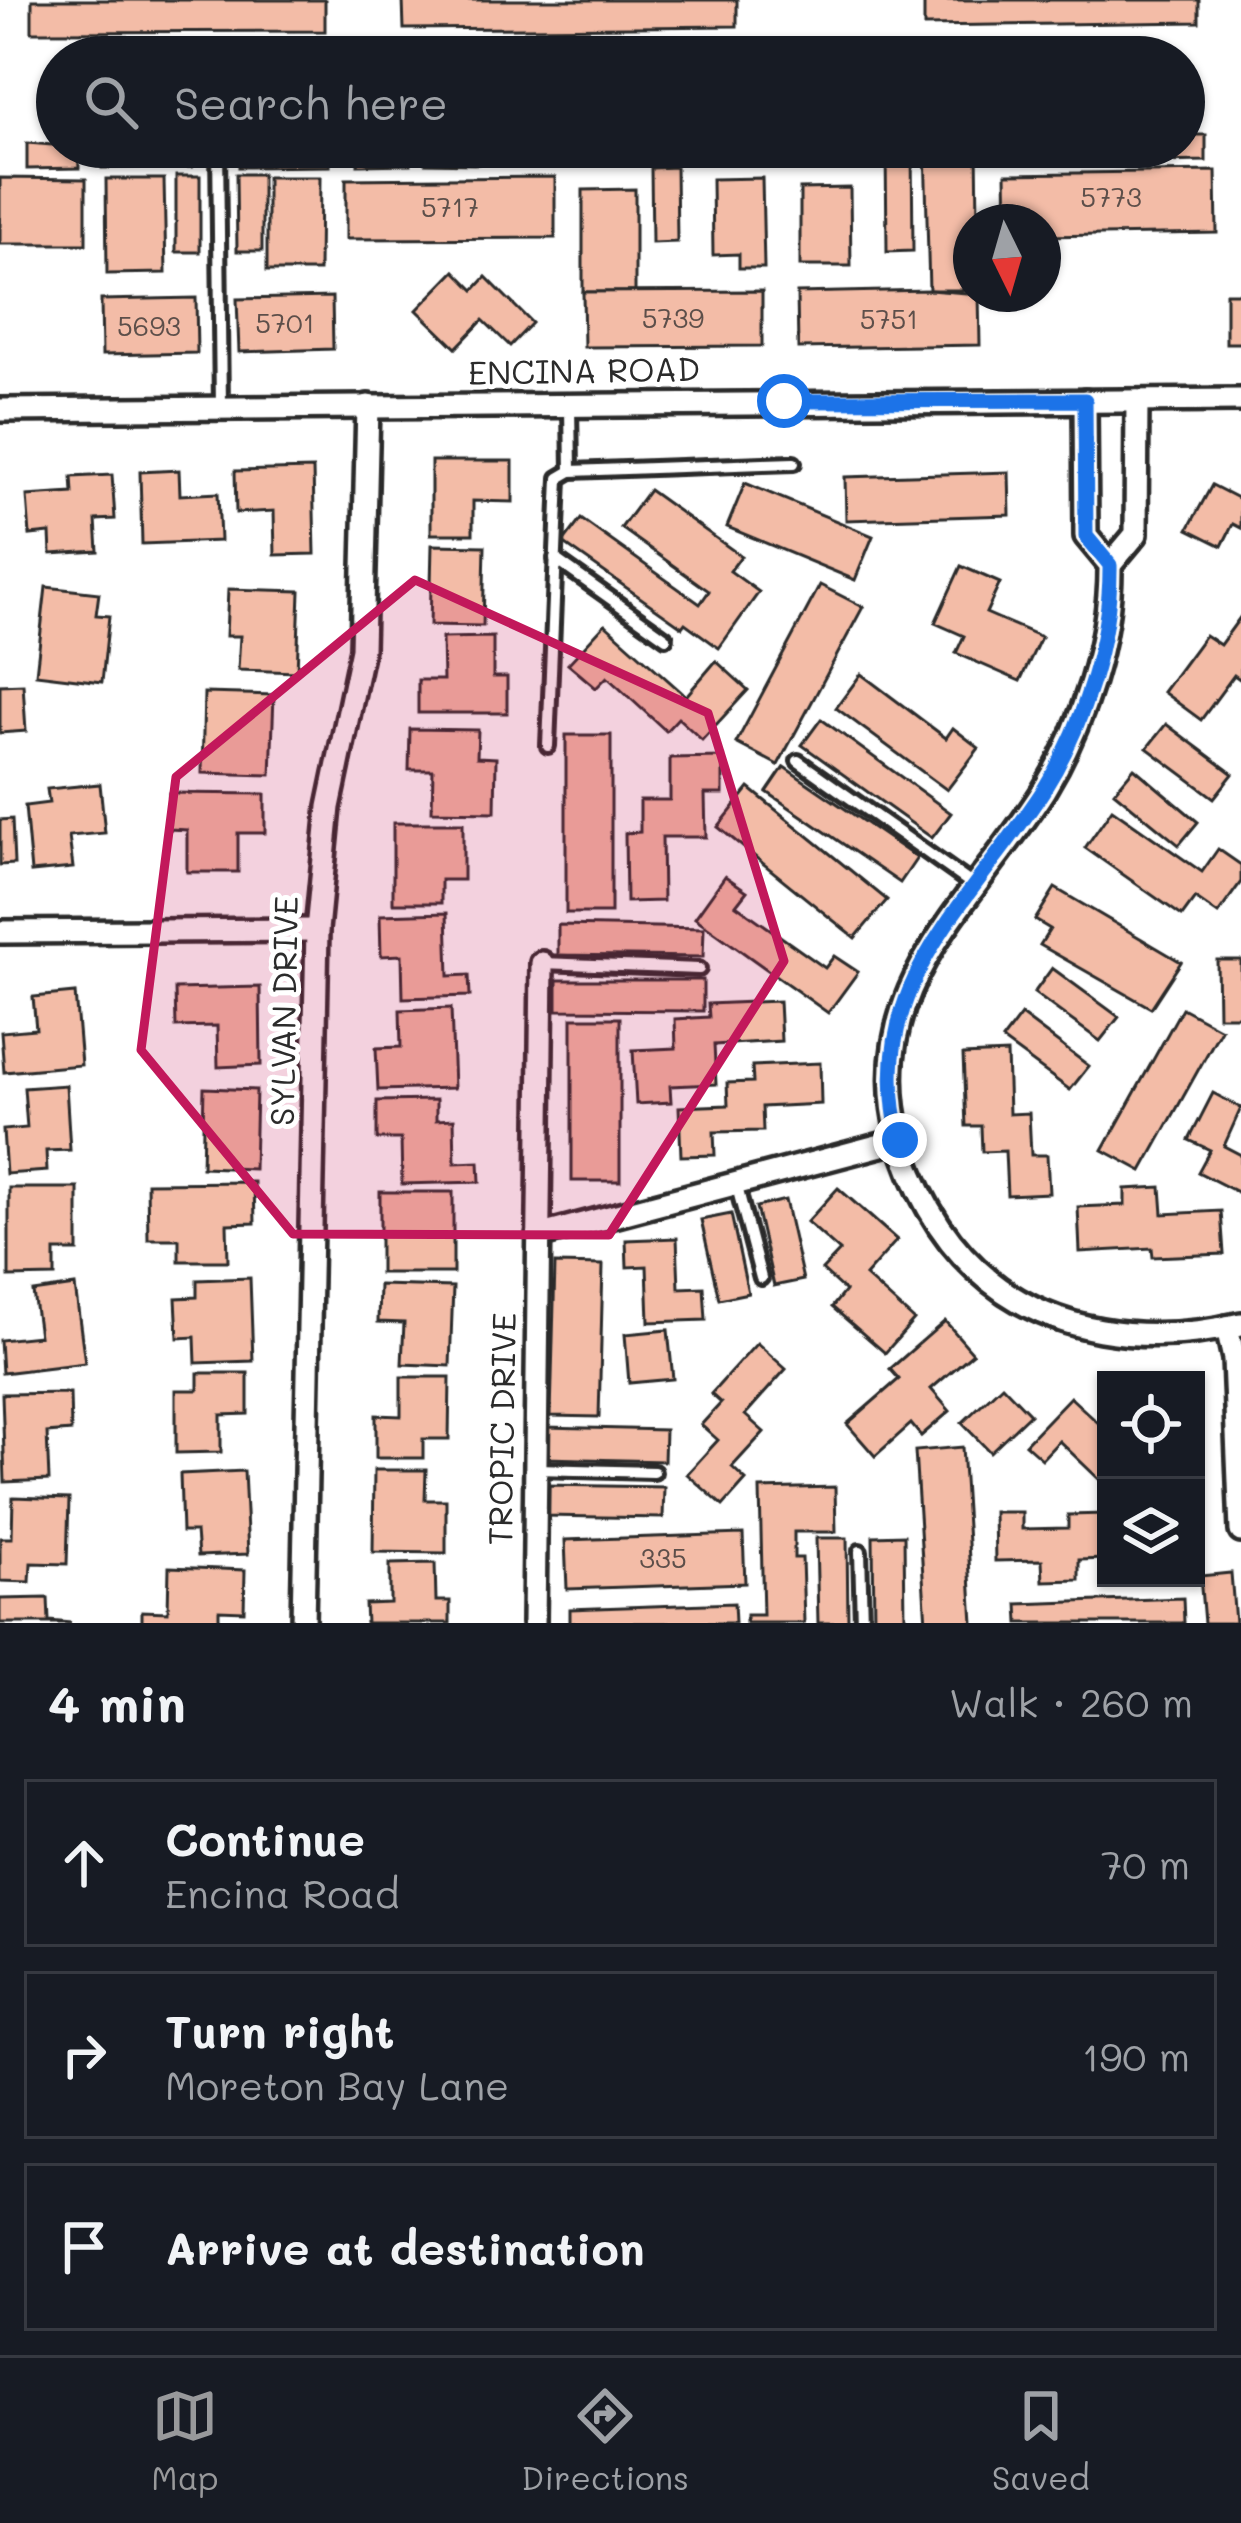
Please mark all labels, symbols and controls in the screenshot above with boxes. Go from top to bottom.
search box [36,36,1205,168]
icon: search [78,69,144,135]
text: Search here [174,73,448,131]
house number: 5773 [1080,179,1142,214]
house number: 5717 [421,189,479,224]
north arrow [953,204,1061,312]
house number: 5739 [642,300,704,335]
house number: 5751 [860,301,918,336]
house number: 5701 [255,305,315,340]
house number: 5693 [117,308,181,343]
street label: ENCINA ROAD [468,346,700,393]
route start [757,374,811,428]
street label: SYLVAN DRIVE [259,896,306,1126]
route end [873,1113,927,1167]
street label: TROPIC DRIVE [477,1312,524,1546]
map controls [1097,1371,1205,1587]
button: locate [1097,1371,1205,1479]
button: layers [1097,1479,1205,1587]
house number: 335 [639,1540,687,1575]
text: 4 min [48,1668,186,1735]
text: Walk · 260 m [949,1676,1193,1727]
text: Continue [165,1809,365,1867]
icon: ahead [51,1830,117,1896]
text: 70 m [1101,1838,1190,1889]
text: Encina Road [165,1867,399,1918]
text: Turn right [165,2001,394,2059]
icon: right [51,2022,117,2088]
text: 190 m [1082,2030,1190,2081]
text: Moreton Bay Lane [165,2059,509,2110]
icon: arrive [51,2214,117,2280]
text: Arrive at destination [165,2218,645,2276]
tab: Map [151,2383,219,2498]
tab: Directions [521,2383,689,2498]
tab: Saved [992,2383,1090,2498]

